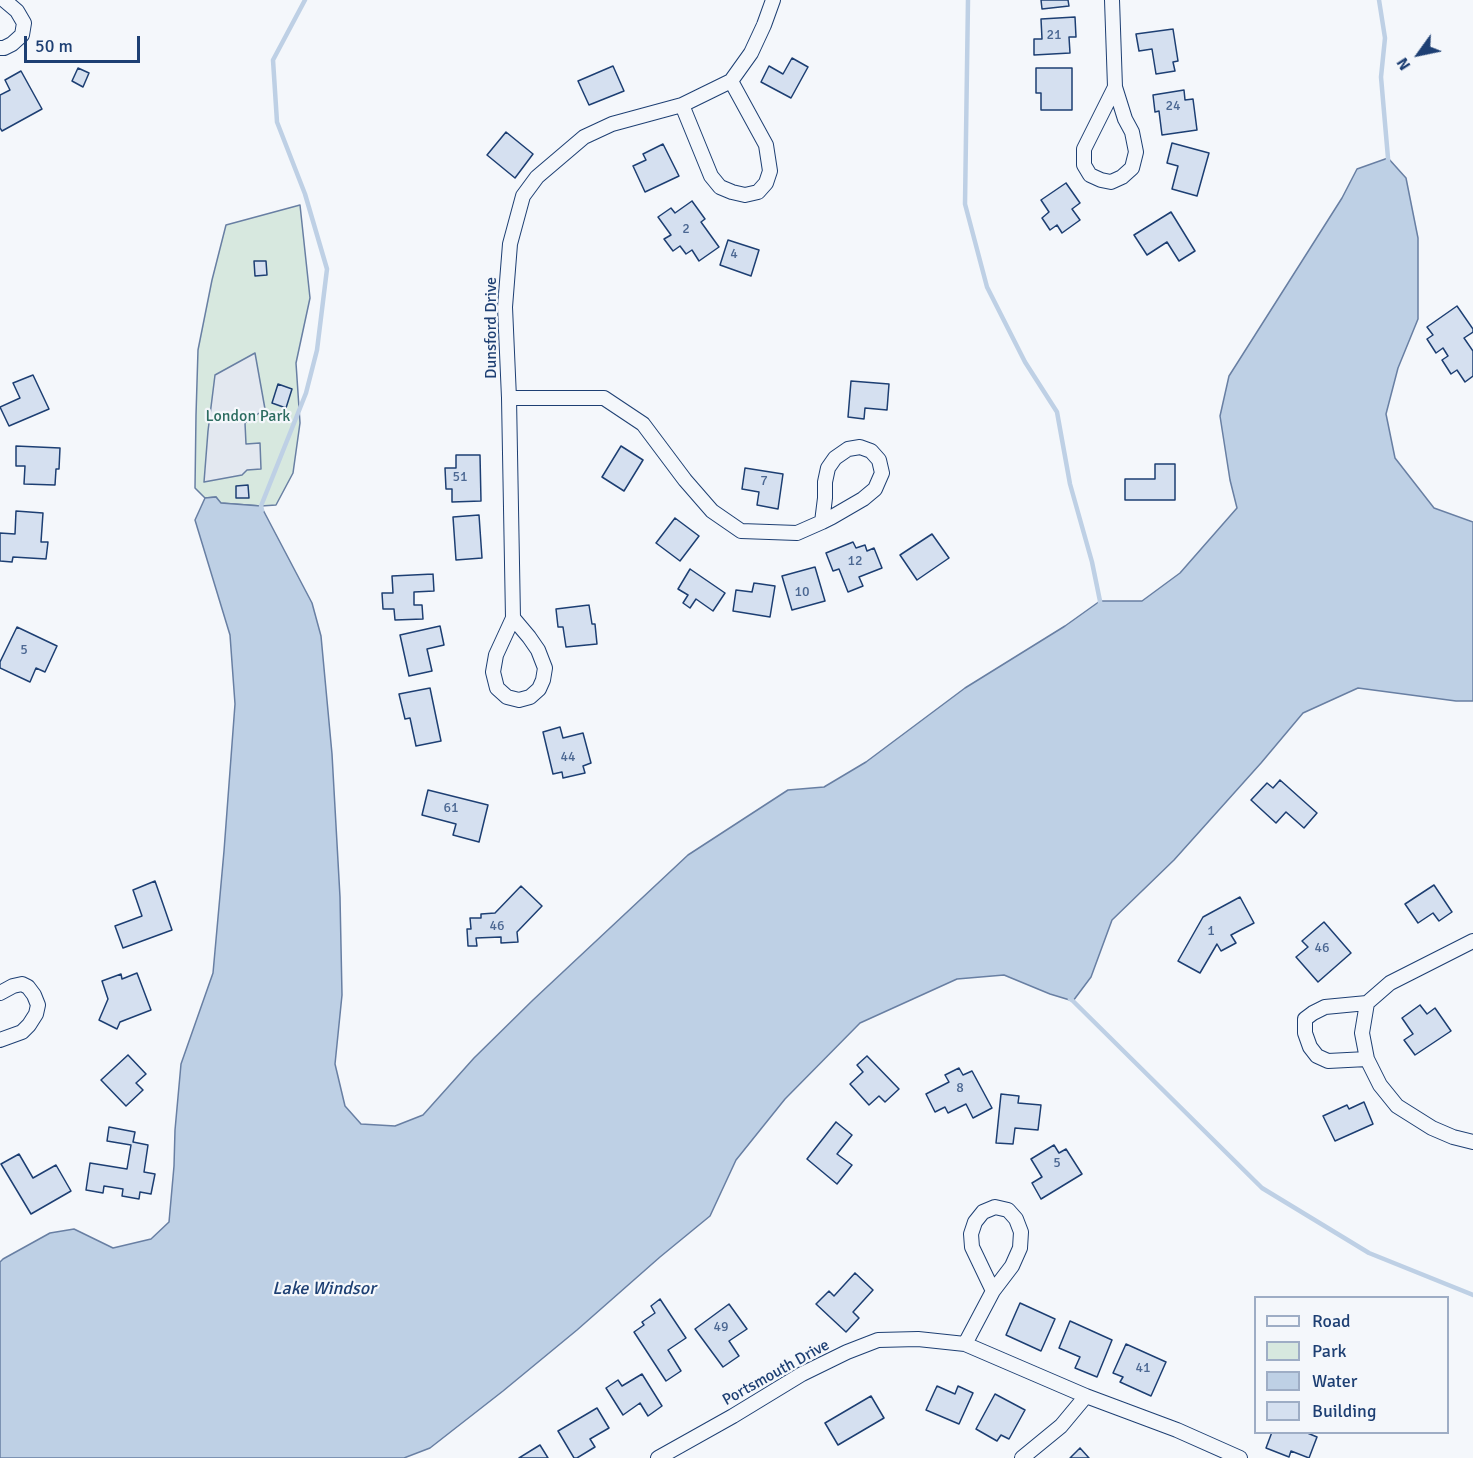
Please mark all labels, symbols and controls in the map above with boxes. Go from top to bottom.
scale bar [27,24,142,62]
north arrow [1389,24,1449,84]
house number: 21 [1046,27,1062,43]
text: 50 m [35,35,73,57]
text: N [1392,54,1415,74]
house number: 24 [1165,98,1181,114]
house number: 2 [682,221,690,237]
house number: 4 [730,246,738,262]
street label: Dunsford Drive [482,277,502,379]
park label: London Park [206,407,290,427]
house number: 51 [452,469,468,485]
house number: 7 [760,473,768,489]
house number: 12 [847,553,863,569]
house number: 10 [794,584,810,600]
house number: 5 [20,642,28,658]
house number: 44 [560,749,576,765]
house number: 61 [443,800,459,816]
house number: 46 [489,918,505,934]
house number: 1 [1207,923,1215,939]
house number: 46 [1314,940,1330,956]
house number: 8 [956,1080,964,1096]
house number: 5 [1053,1155,1061,1171]
water label: Lake Windsor [272,1278,376,1300]
legend [1254,1296,1449,1434]
text: Road [1312,1310,1351,1332]
house number: 49 [713,1319,729,1335]
street label: Portsmouth Drive [719,1336,833,1410]
text: Park [1312,1340,1347,1362]
house number: 41 [1135,1360,1151,1376]
text: Water [1312,1370,1357,1392]
text: Building [1312,1400,1376,1422]

